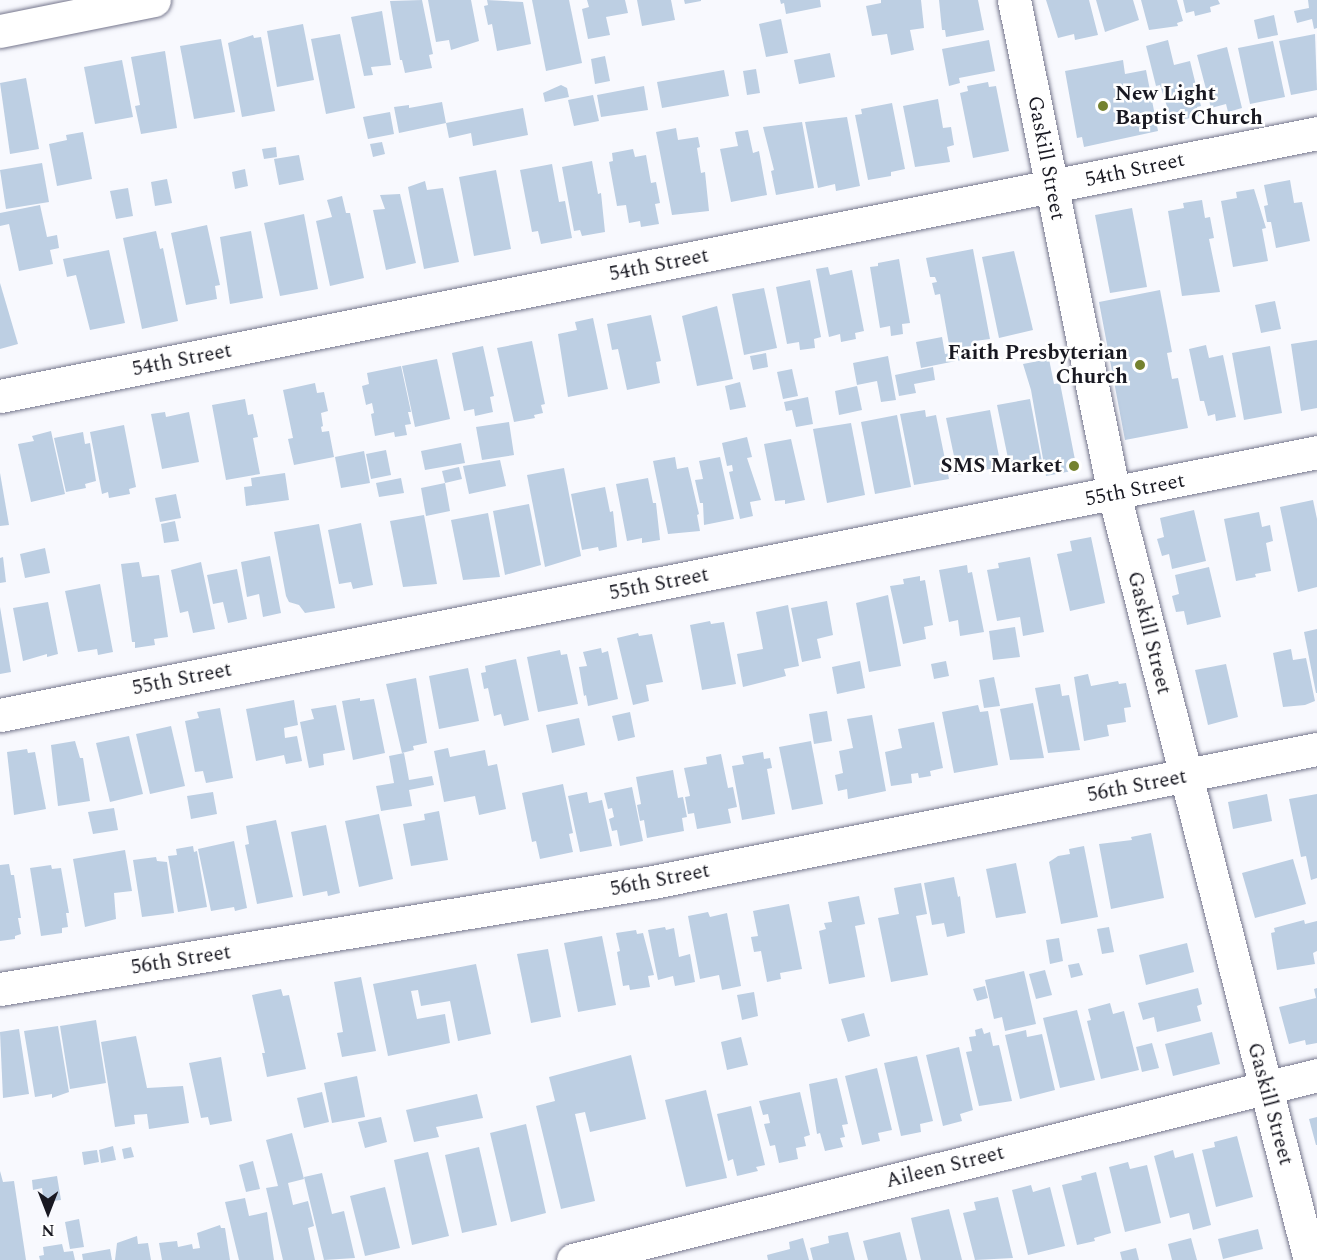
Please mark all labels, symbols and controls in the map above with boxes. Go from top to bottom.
place label: New Light Baptist Church [1115,81,1263,131]
street label: Gaskill Street [1022,94,1070,222]
marker: New Light Baptist Church [1096,99,1110,113]
street label: 54th Street [1083,147,1187,193]
street label: 54th Street [607,243,711,287]
street label: 54th Street [130,338,234,382]
place label: Faith Presbyterian Church [948,340,1128,390]
marker: Faith Presbyterian Church [1133,358,1147,372]
place label: SMS Market [940,453,1062,479]
marker: SMS Market [1067,459,1081,473]
street label: 55th Street [1083,468,1187,512]
street label: 55th Street [607,562,711,606]
street label: Gaskill Street [1122,569,1176,697]
street label: 55th Street [130,657,234,701]
street label: 56th Street [1085,764,1189,808]
street label: 56th Street [608,858,712,902]
street label: 56th Street [129,940,233,980]
street label: Gaskill Street [1242,1040,1298,1168]
street label: Aileen Street [883,1140,1007,1194]
north arrow [18,1182,78,1242]
text: N [41,1218,55,1242]

